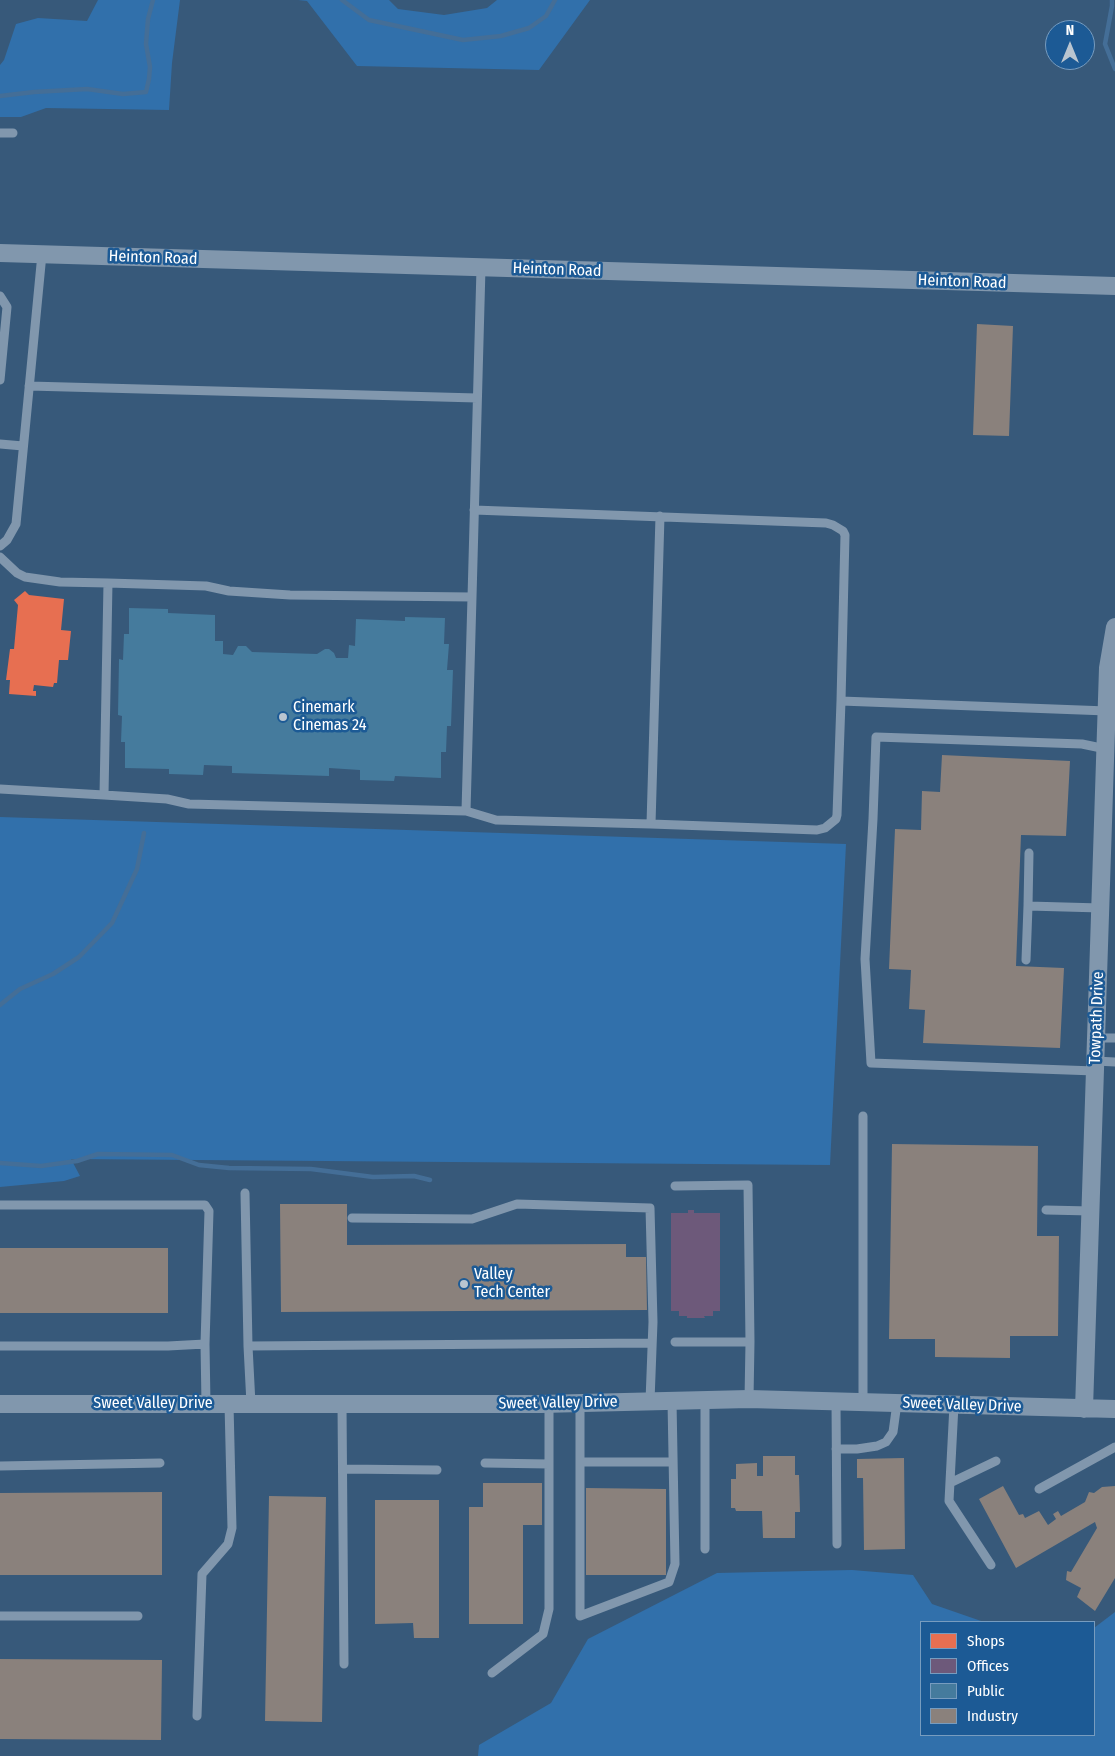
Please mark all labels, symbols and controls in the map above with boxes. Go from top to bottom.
north arrow [1045,20,1095,70]
text: N [1066,22,1074,39]
street label: Heinton Road [108,247,198,269]
street label: Heinton Road [512,259,602,281]
street label: Heinton Road [917,271,1007,293]
place label: Cinemark Cinemas 24 [293,698,367,736]
marker: Cinemark Cinemas 24 [277,711,289,723]
street label: Towpath Drive [1086,971,1108,1065]
place label: Valley Tech Center [474,1265,550,1303]
marker: Valley Tech Center [458,1278,470,1290]
street label: Sweet Valley Drive [498,1392,618,1414]
street label: Sweet Valley Drive [902,1393,1022,1417]
street label: Sweet Valley Drive [93,1394,213,1414]
legend [920,1621,1095,1736]
text: Shops [967,1632,1005,1650]
text: Offices [967,1657,1009,1675]
text: Public [967,1682,1004,1700]
text: Industry [967,1707,1018,1725]

